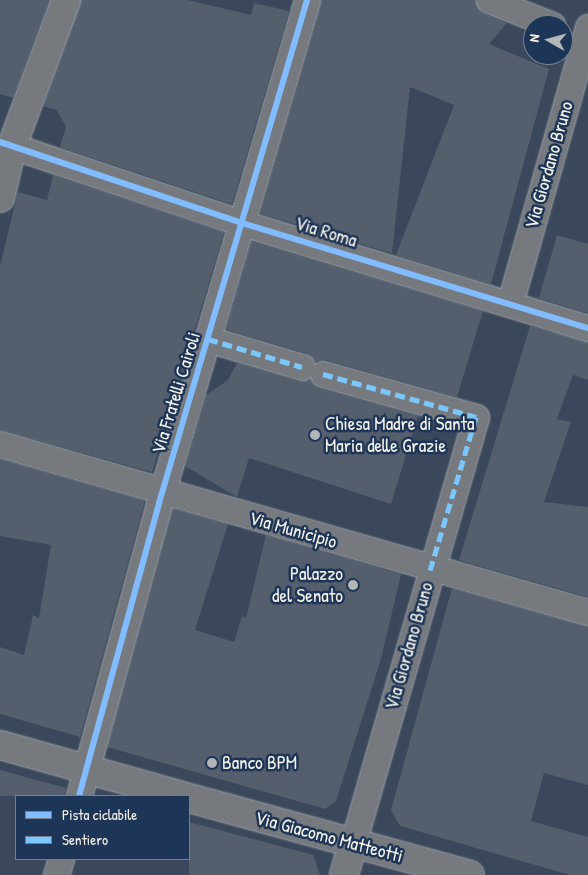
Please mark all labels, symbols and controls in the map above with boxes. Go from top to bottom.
north arrow [523,15,573,65]
text: N [524,33,543,43]
street label: Via Giordano Bruno [520,99,578,231]
street label: Via Roma [292,212,360,252]
street label: Via Fratelli Cairoli [147,329,205,457]
place label: Chiesa Madre di Santa Maria delle Grazie [325,413,475,457]
marker: Chiesa Madre di Santa Maria delle Grazie [309,429,321,441]
street label: Via Municipio [247,507,339,553]
place label: Palazzo del Senato [272,563,343,607]
marker: Palazzo del Senato [347,579,359,591]
street label: Via Giordano Bruno [380,580,438,712]
place label: Banco BPM [222,752,297,774]
marker: Banco BPM [206,757,218,769]
legend [15,795,190,860]
text: Pista ciclabile [62,804,137,825]
street label: Via Giacomo Matteotti [253,806,405,868]
text: Sentiero [62,829,108,850]

